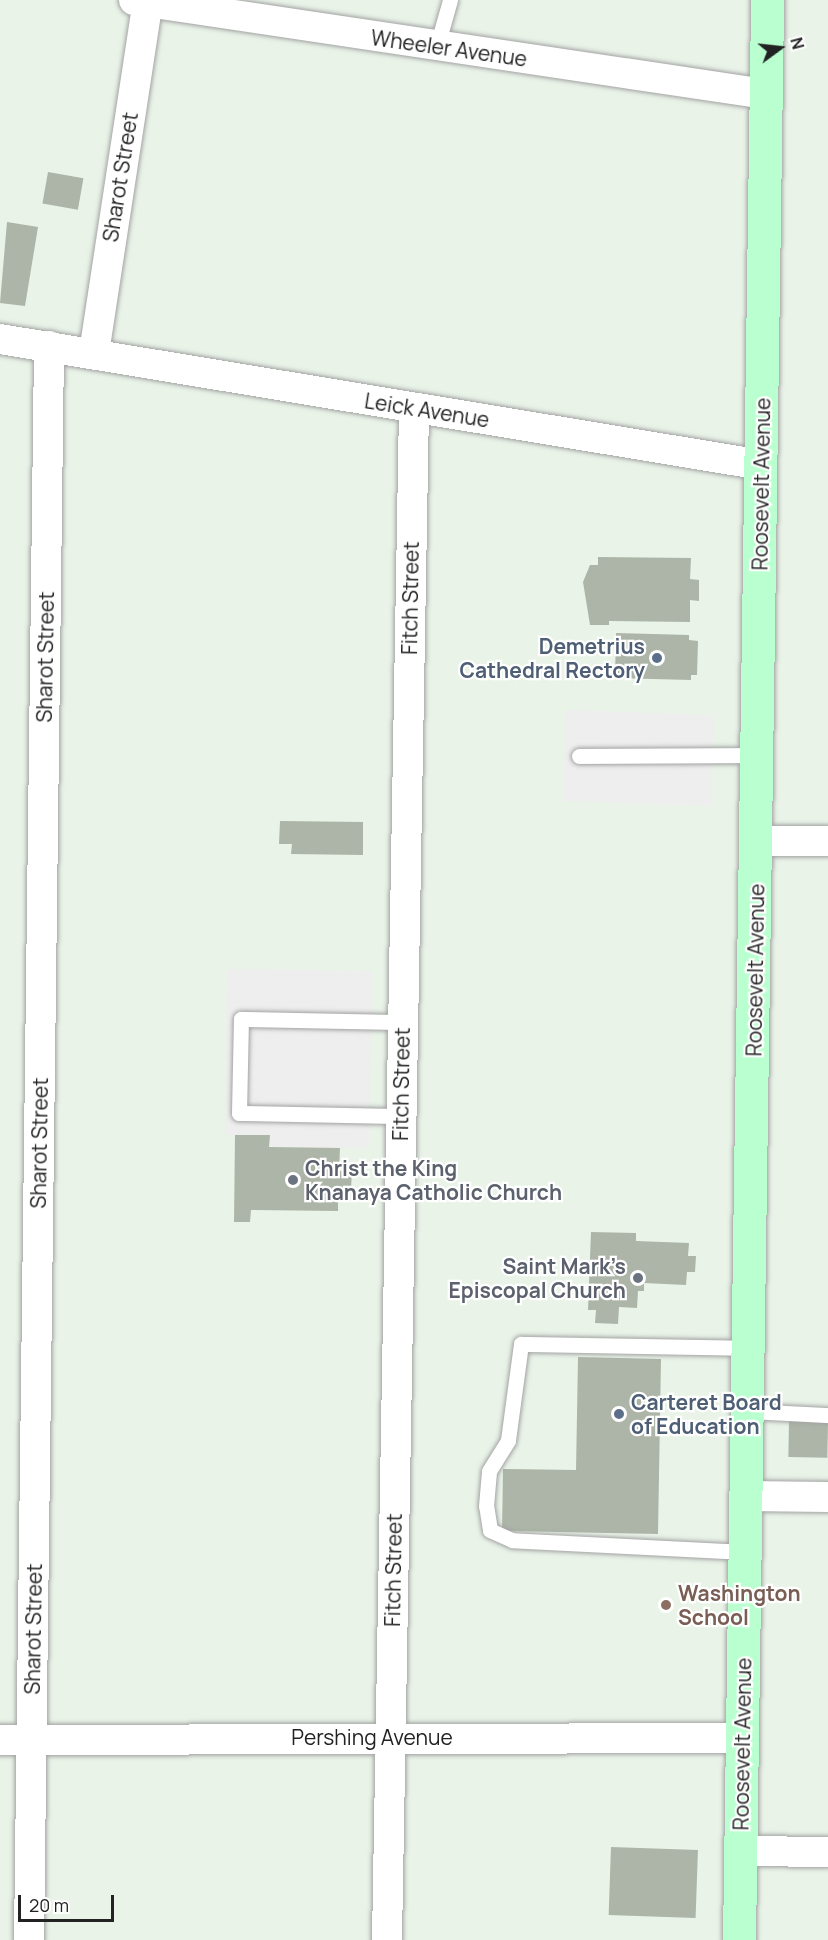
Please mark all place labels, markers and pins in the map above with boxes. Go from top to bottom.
place label: Demetrius Cathedral Rectory [459,633,645,683]
marker: Demetrius Cathedral Rectory [650,651,664,665]
place label: Christ the King Knanaya Catholic Church [305,1155,562,1205]
marker: Christ the King Knanaya Catholic Church [286,1173,300,1187]
place label: Saint Mark’s Episcopal Church [448,1253,626,1303]
marker: Saint Mark’s Episcopal Church [631,1271,645,1285]
place label: Carteret Board of Education [631,1389,782,1439]
marker: Carteret Board of Education [612,1407,626,1421]
place label: Washington School [678,1580,801,1630]
marker: Washington School [659,1598,673,1612]

